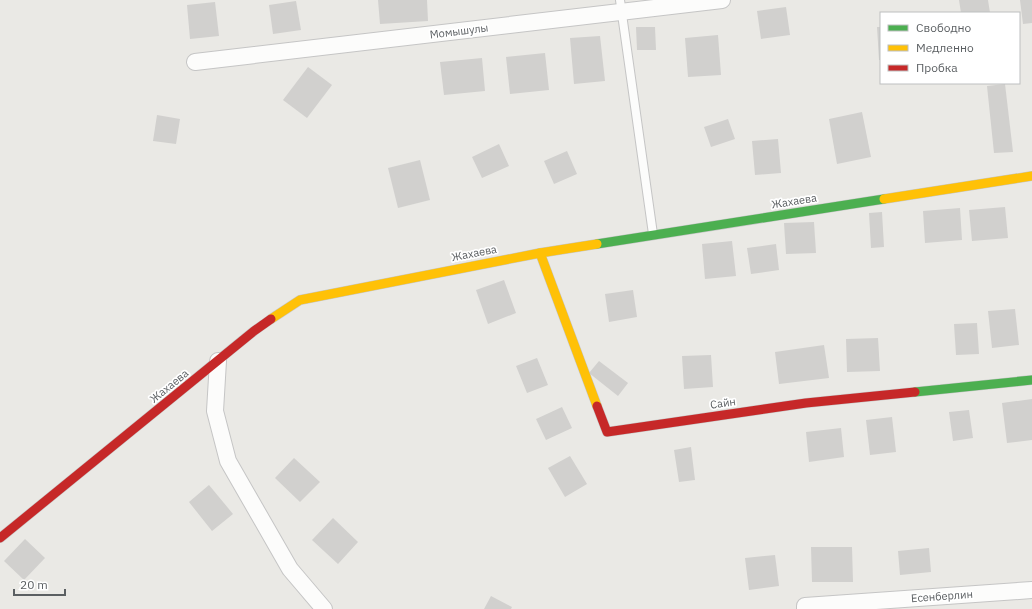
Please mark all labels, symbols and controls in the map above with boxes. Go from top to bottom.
legend [880,12,1020,84]
street label: Момышулы [429,20,489,42]
text: Свободно [916,20,972,35]
text: Медленно [916,40,974,55]
text: Пробка [916,60,958,75]
street label: Жахаева [770,190,818,212]
street label: Жахаева [450,242,498,264]
street label: Жахаева [147,366,191,406]
street label: Сайн [709,394,737,412]
scale bar [14,571,65,597]
text: 20 m [20,577,48,592]
street label: Есенберлин [911,587,973,605]

